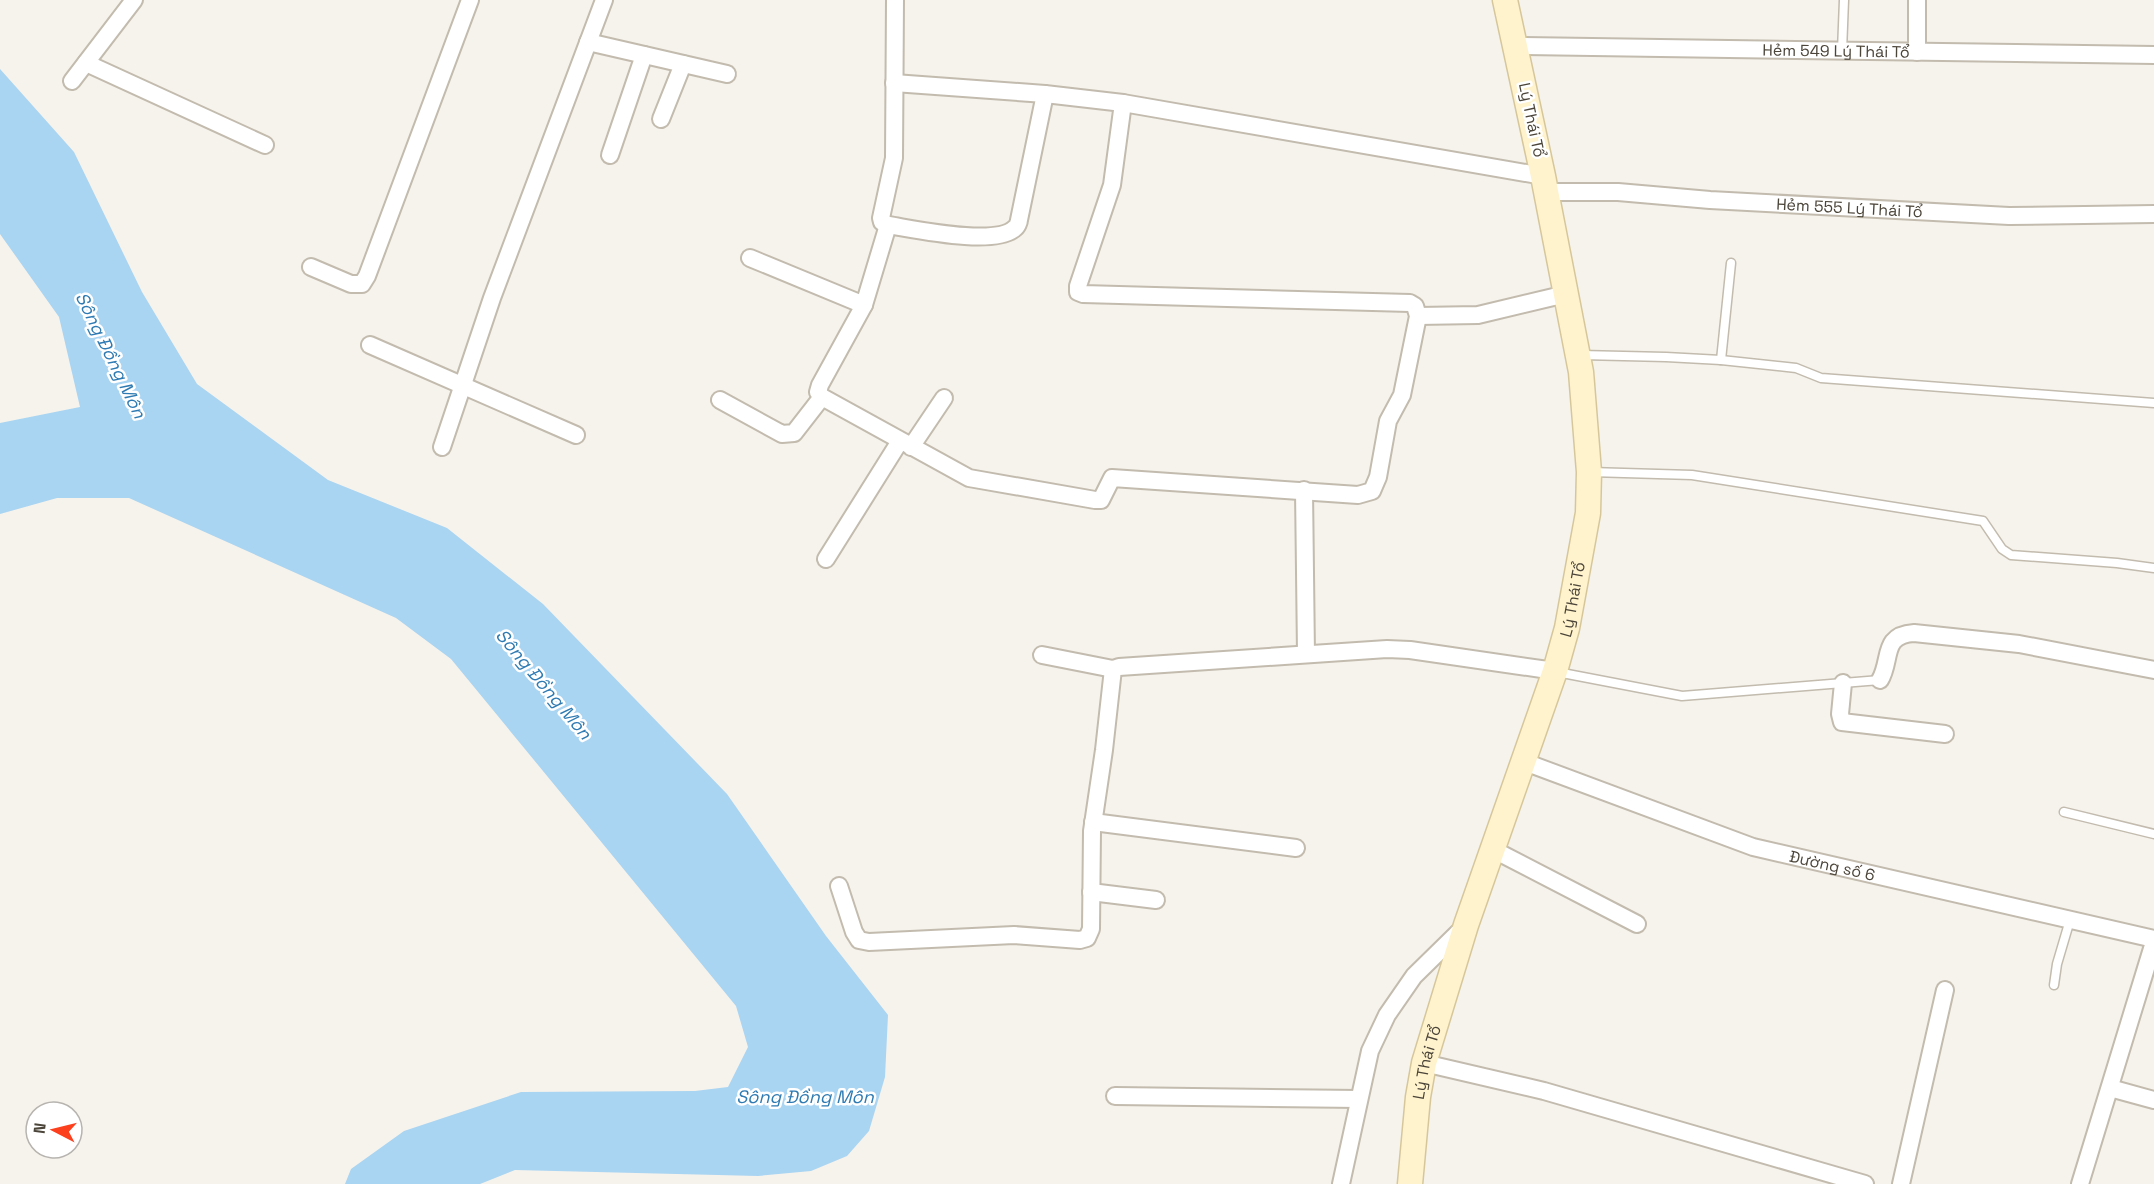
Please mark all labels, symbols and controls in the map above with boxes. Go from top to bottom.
street label: Hẻm 549 Lý Thái Tổ [1762,39,1910,62]
street label: Lý Thái Tổ [1514,81,1550,159]
street label: Hẻm 555 Lý Thái Tổ [1776,193,1923,222]
water label: Sông Đồng Môn [71,288,152,423]
street label: Lý Thái Tổ [1554,560,1589,639]
water label: Sông Đồng Môn [491,624,598,745]
street label: Đường số 6 [1788,845,1877,885]
street label: Lý Thái Tổ [1407,1022,1445,1101]
water label: Sông Đồng Môn [736,1085,875,1108]
north arrow [24,1100,84,1160]
text: N [29,1122,51,1135]

